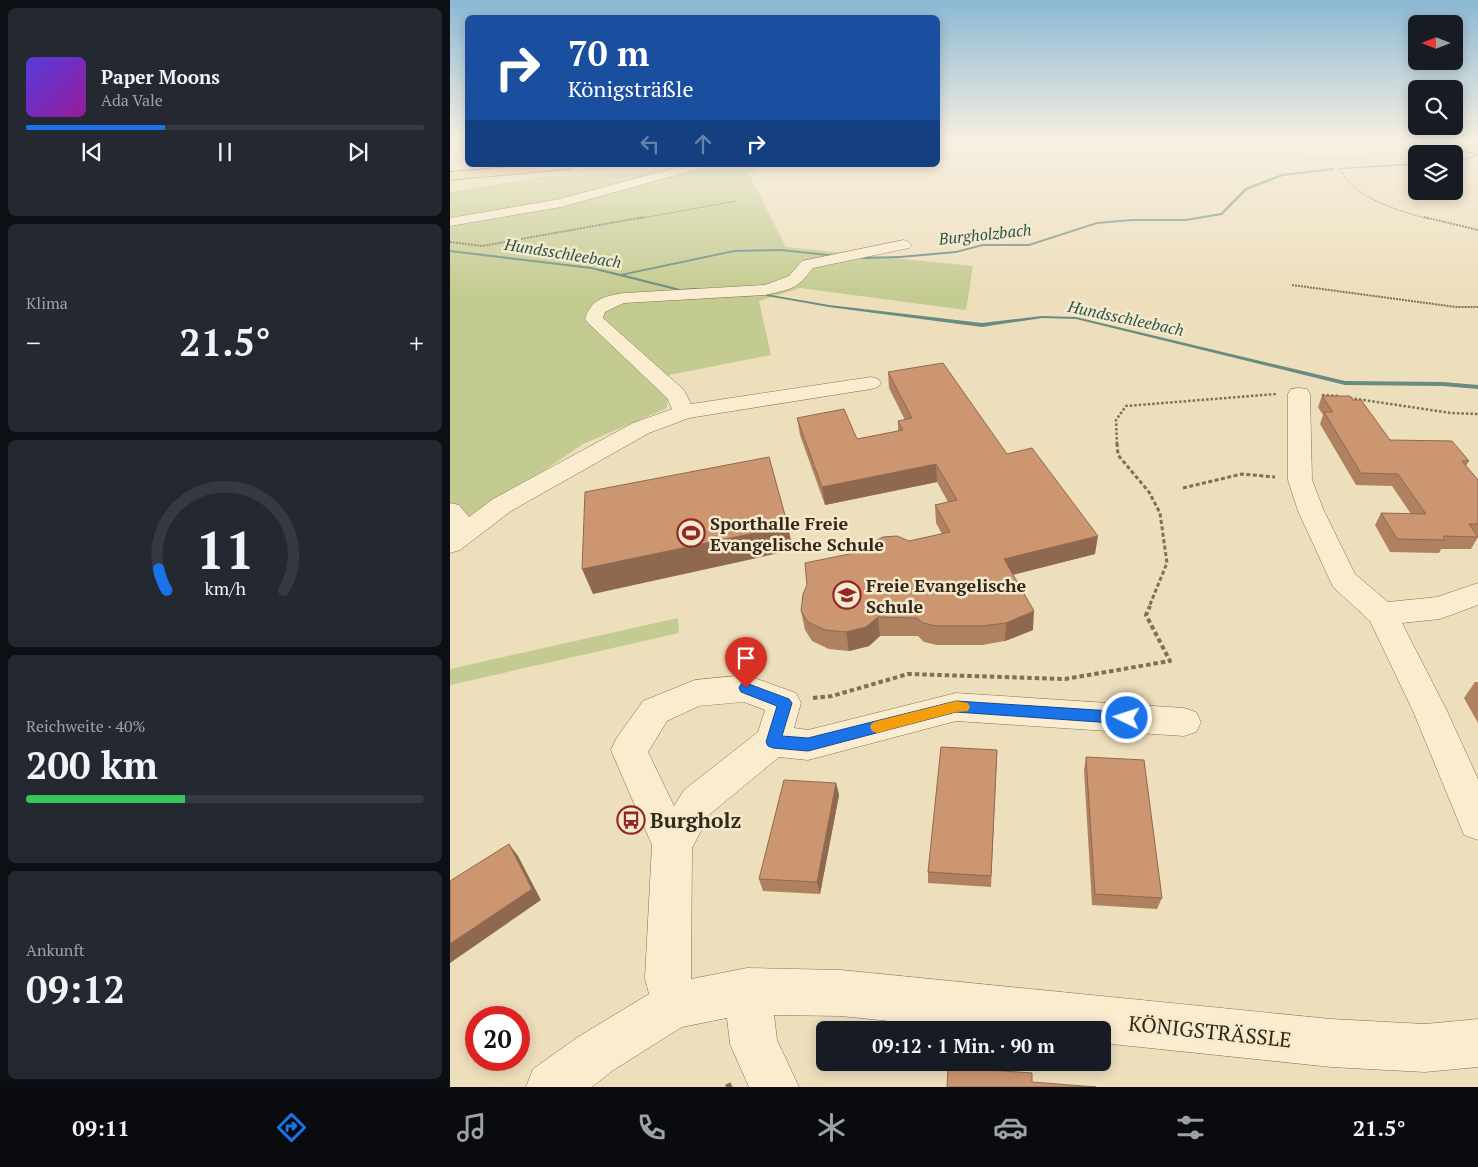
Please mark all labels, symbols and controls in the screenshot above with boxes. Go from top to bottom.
north arrow [1408,15,1462,70]
map controls [1408,15,1463,200]
text: 70 m [568,30,649,76]
icon: right [485,35,550,100]
text: Paper Moons [101,64,220,89]
text: Königsträßle [568,74,694,103]
button: search [1408,80,1463,135]
text: Ada Vale [101,89,163,111]
icon: left [636,130,664,158]
icon: ahead [689,130,717,158]
icon: right [742,130,770,158]
icon: previous [78,138,106,166]
icon: pause [211,138,239,166]
icon: next [344,138,372,166]
button: layers [1408,145,1463,200]
water label: Burgholzbach [937,218,1032,250]
water label: Hundsschleebach [502,233,623,273]
text: Klima [26,292,68,314]
water label: Hundsschleebach [1065,295,1186,341]
text: 21.5° [179,317,271,367]
text: − [26,324,41,361]
text: + [409,324,424,361]
place label: Sporthalle Freie Evangelische Schule [710,511,884,556]
text: 11 [196,515,254,584]
sports icon: Sporthalle Freie Evangelische Schule [676,518,706,548]
place label: Freie Evangelische Schule [866,573,1027,618]
text: km/h [204,576,246,600]
school or university icon: Freie Evangelische Schule [832,580,862,610]
pin [725,637,767,688]
icon: arrive [732,644,760,672]
position arrow [1100,691,1152,743]
text: Reichweite · 40% [26,715,146,737]
text: 200 km [26,740,158,790]
bus stop icon: Burgholz [616,805,646,835]
place label: Burgholz [650,806,741,834]
text: Ankunft [26,939,85,961]
text: 09:12 [26,964,125,1014]
speed limit sign: 20 [465,1006,530,1071]
street label: KÖNIGSTRÄSSLE [1127,1009,1293,1053]
text: 09:12 · 1 Min. · 90 m [872,1033,1055,1058]
icon: directions [274,1110,309,1145]
icon: music [454,1110,489,1145]
icon: phone [634,1110,669,1145]
icon: climate [814,1110,849,1145]
icon: car [993,1110,1028,1145]
icon: filters [1173,1110,1208,1145]
text: 09:11 [72,1113,130,1142]
text: 21.5° [1353,1113,1406,1142]

